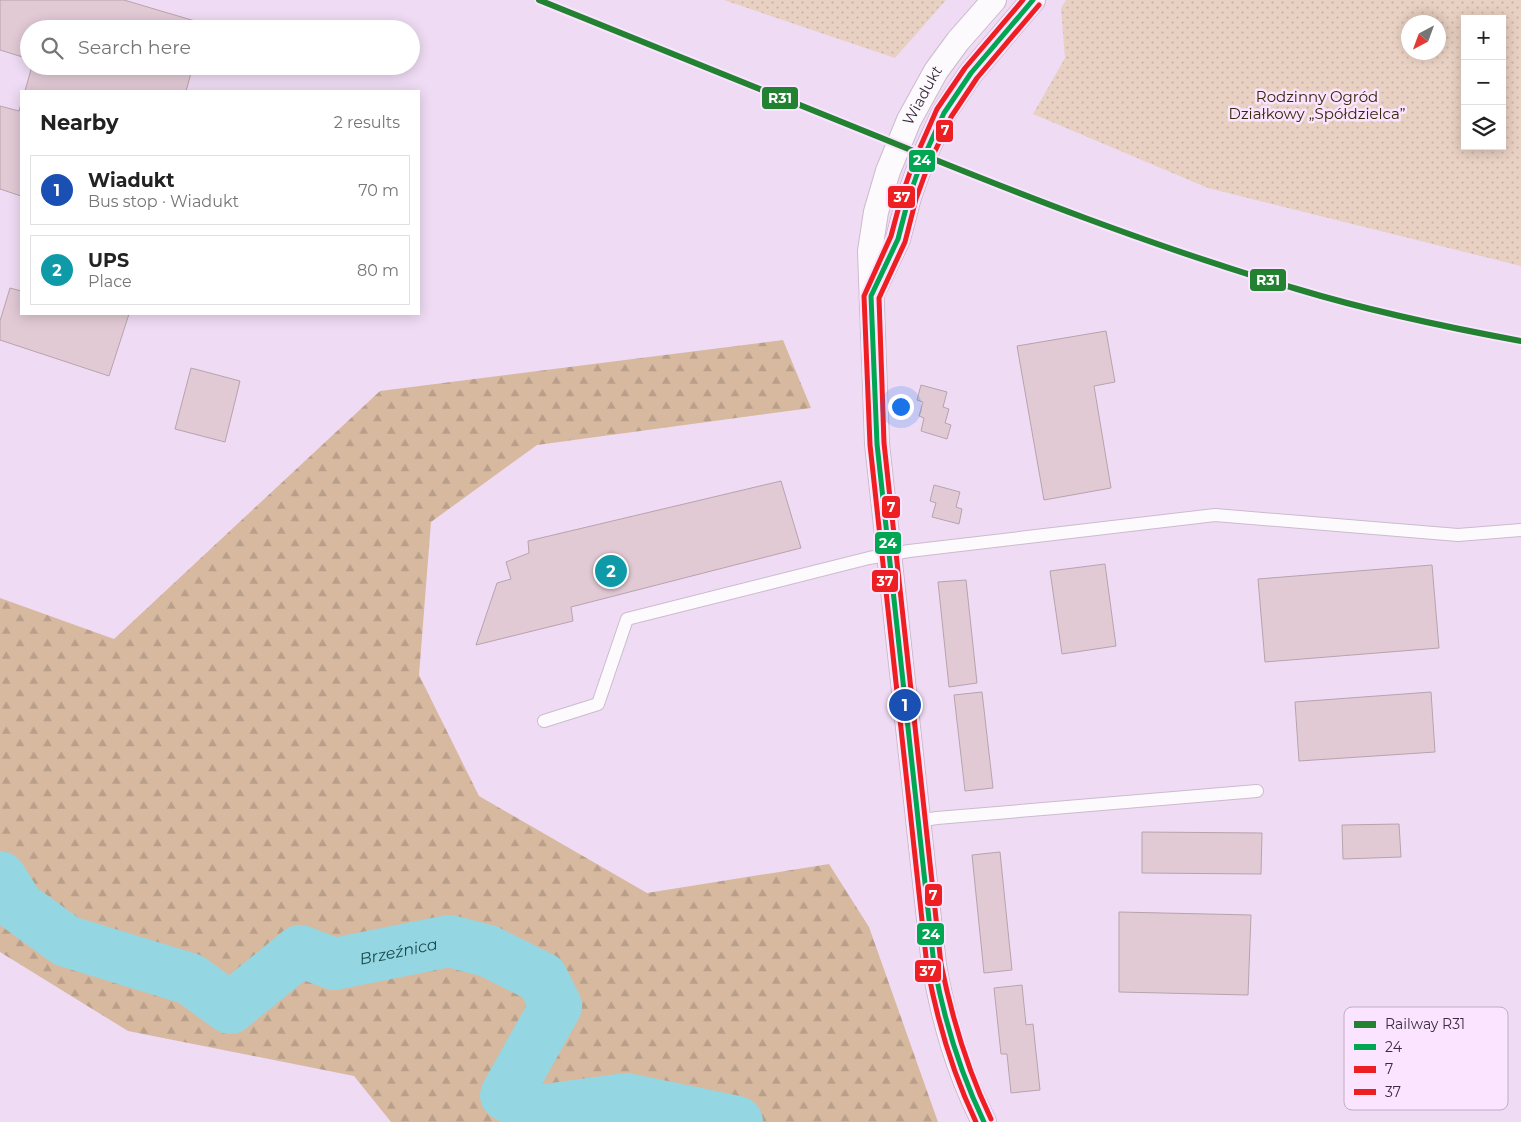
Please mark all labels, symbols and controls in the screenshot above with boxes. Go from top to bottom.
north arrow [1401,15,1446,60]
map controls [1461,15,1506,150]
button: + [1461,15,1506,60]
search box [20,20,420,75]
icon: search [38,34,66,62]
text: Search here [78,36,191,59]
button: − [1461,60,1506,105]
street label: Wiadukt [898,62,946,128]
line badge: R31 [761,86,799,110]
park label: Rodzinny Ogród Działkowy „Spółdzielca” [1229,87,1405,123]
text: R31 [768,89,792,107]
button: layers [1461,105,1506,150]
text: Nearby [40,110,119,135]
text: 2 results [334,113,400,132]
line badge: 7 [935,119,954,143]
text: 7 [941,121,950,139]
line badge: 24 [908,149,936,173]
text: 24 [913,151,931,169]
text: Wiadukt [88,169,174,192]
text: 1 [54,181,60,200]
text: 70 m [358,181,399,200]
line badge: 37 [887,185,916,209]
text: 37 [893,188,911,206]
text: Bus stop · Wiadukt [88,192,239,211]
text: UPS [88,249,129,272]
text: 2 [52,261,62,280]
text: 80 m [357,261,399,280]
line badge: R31 [1249,268,1287,292]
text: R31 [1256,271,1280,289]
text: Place [88,272,132,291]
your location [888,394,914,420]
line badge: 7 [881,495,901,519]
text: 7 [887,498,896,516]
line badge: 24 [874,531,902,555]
text: 24 [879,534,897,552]
pin: 2 [595,552,627,590]
line badge: 37 [871,569,899,593]
text: 37 [876,572,894,590]
pin: 1 [889,686,921,724]
line badge: 7 [924,883,943,907]
text: 7 [929,886,938,904]
line badge: 24 [916,922,945,946]
text: 24 [922,925,940,943]
water label: Brzeźnica [358,934,439,969]
line badge: 37 [914,959,942,983]
text: 37 [919,962,937,980]
legend [1344,1007,1508,1110]
text: Railway R31 [1385,1015,1465,1033]
text: 24 [1385,1038,1403,1056]
text: 7 [1385,1060,1393,1078]
text: 37 [1385,1083,1401,1101]

